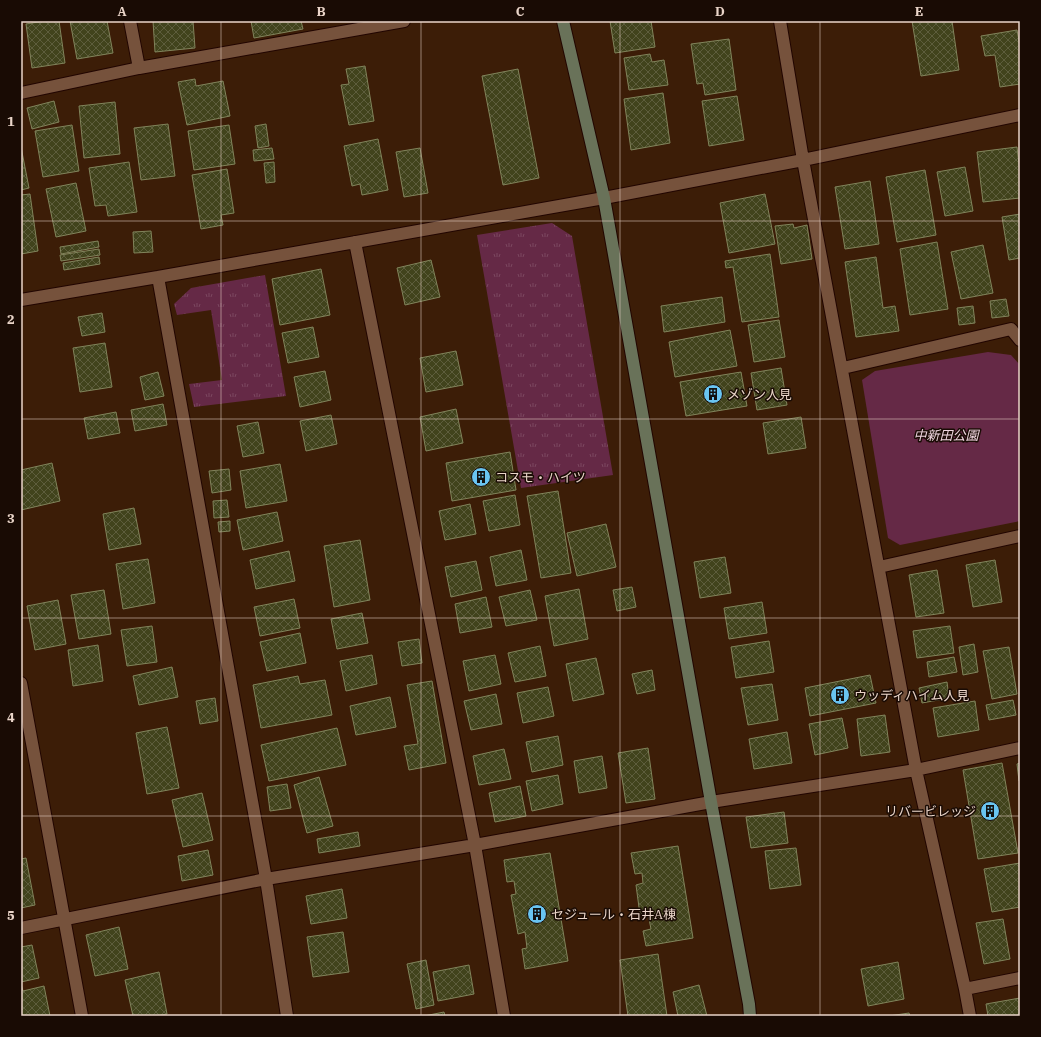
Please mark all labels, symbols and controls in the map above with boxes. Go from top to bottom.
text: A [117,3,127,20]
text: B [316,3,326,20]
text: C [516,3,525,20]
text: D [715,3,725,20]
text: E [915,3,923,20]
text: 1 [7,113,15,130]
text: 2 [7,311,15,328]
building icon: メゾン人見 [702,383,724,405]
place label: メゾン人見 [727,386,792,403]
park label: 中新田公園 [913,427,980,444]
building icon: コスモ・ハイツ [470,466,492,488]
place label: コスモ・ハイツ [495,469,586,486]
text: 3 [7,510,15,527]
building icon: ウッディハイム人見 [829,684,851,706]
place label: ウッディハイム人見 [854,687,970,704]
text: 4 [7,709,15,726]
building icon: リバービレッジ [979,800,1001,822]
place label: リバービレッジ [885,803,976,820]
building icon: セジュール・石井A棟 [526,903,548,925]
place label: セジュール・石井A棟 [551,906,676,923]
text: 5 [7,907,15,924]

